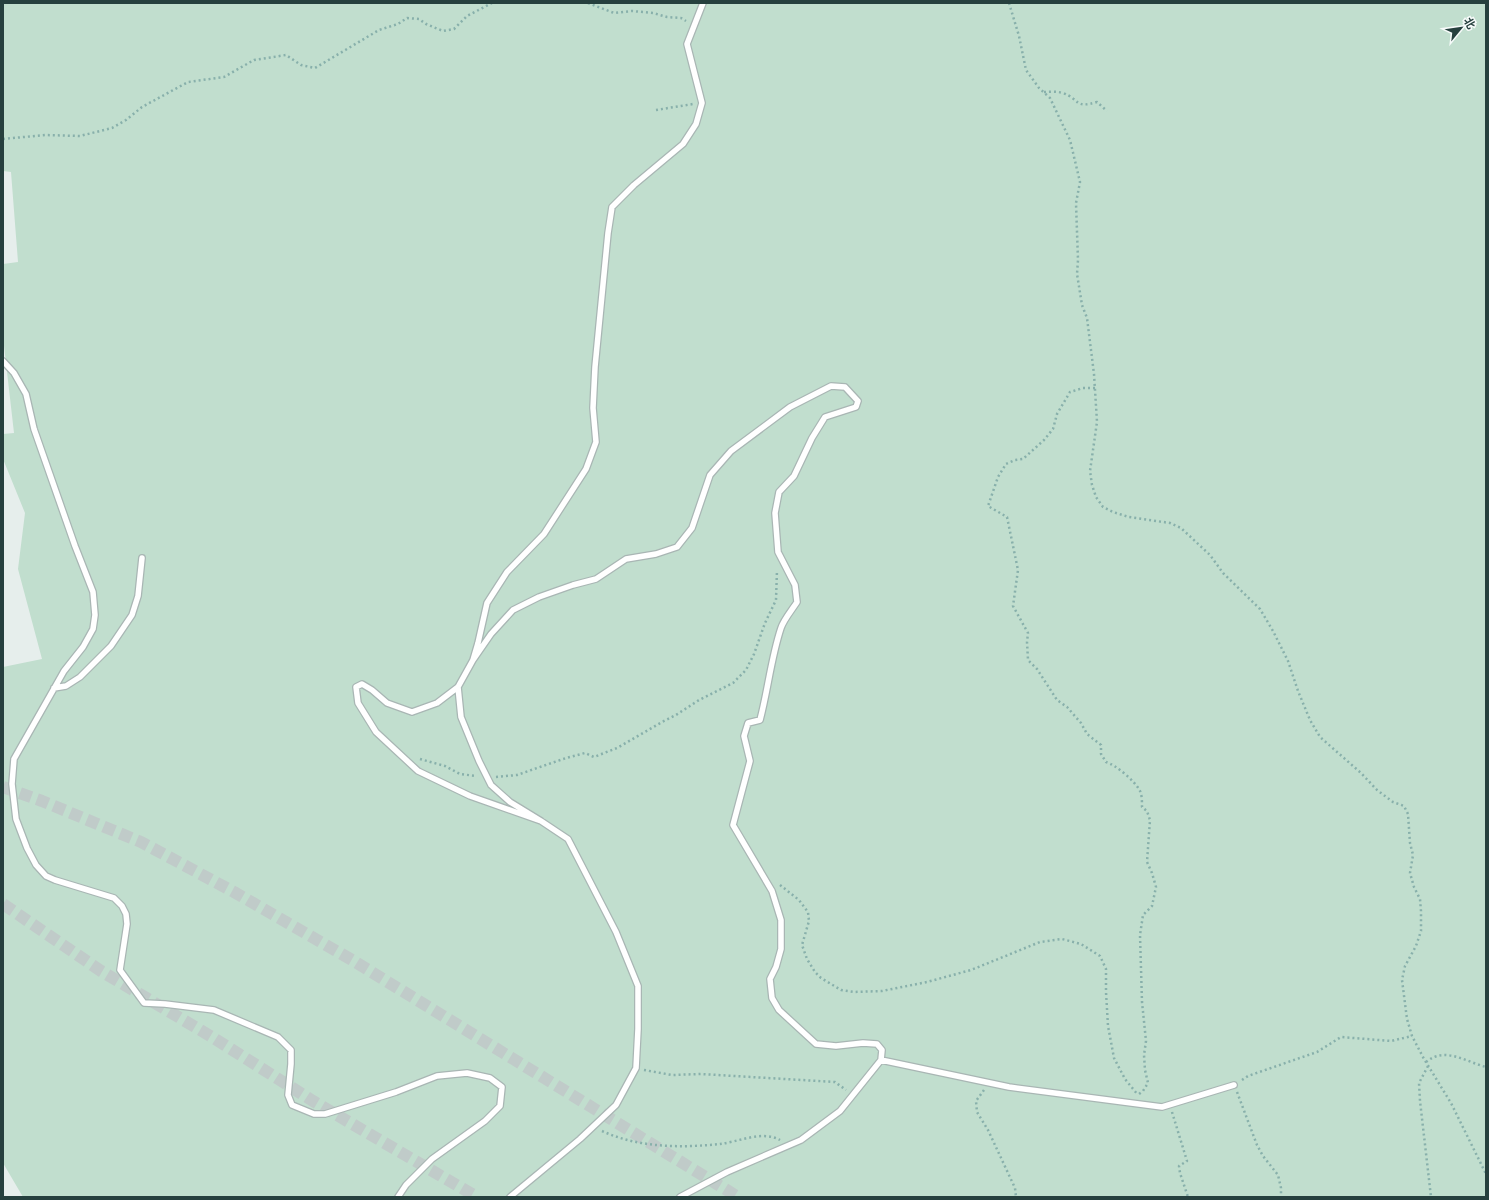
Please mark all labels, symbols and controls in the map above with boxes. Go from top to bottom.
north arrow [1441,8,1481,48]
text: 北 [1461,14,1479,31]

